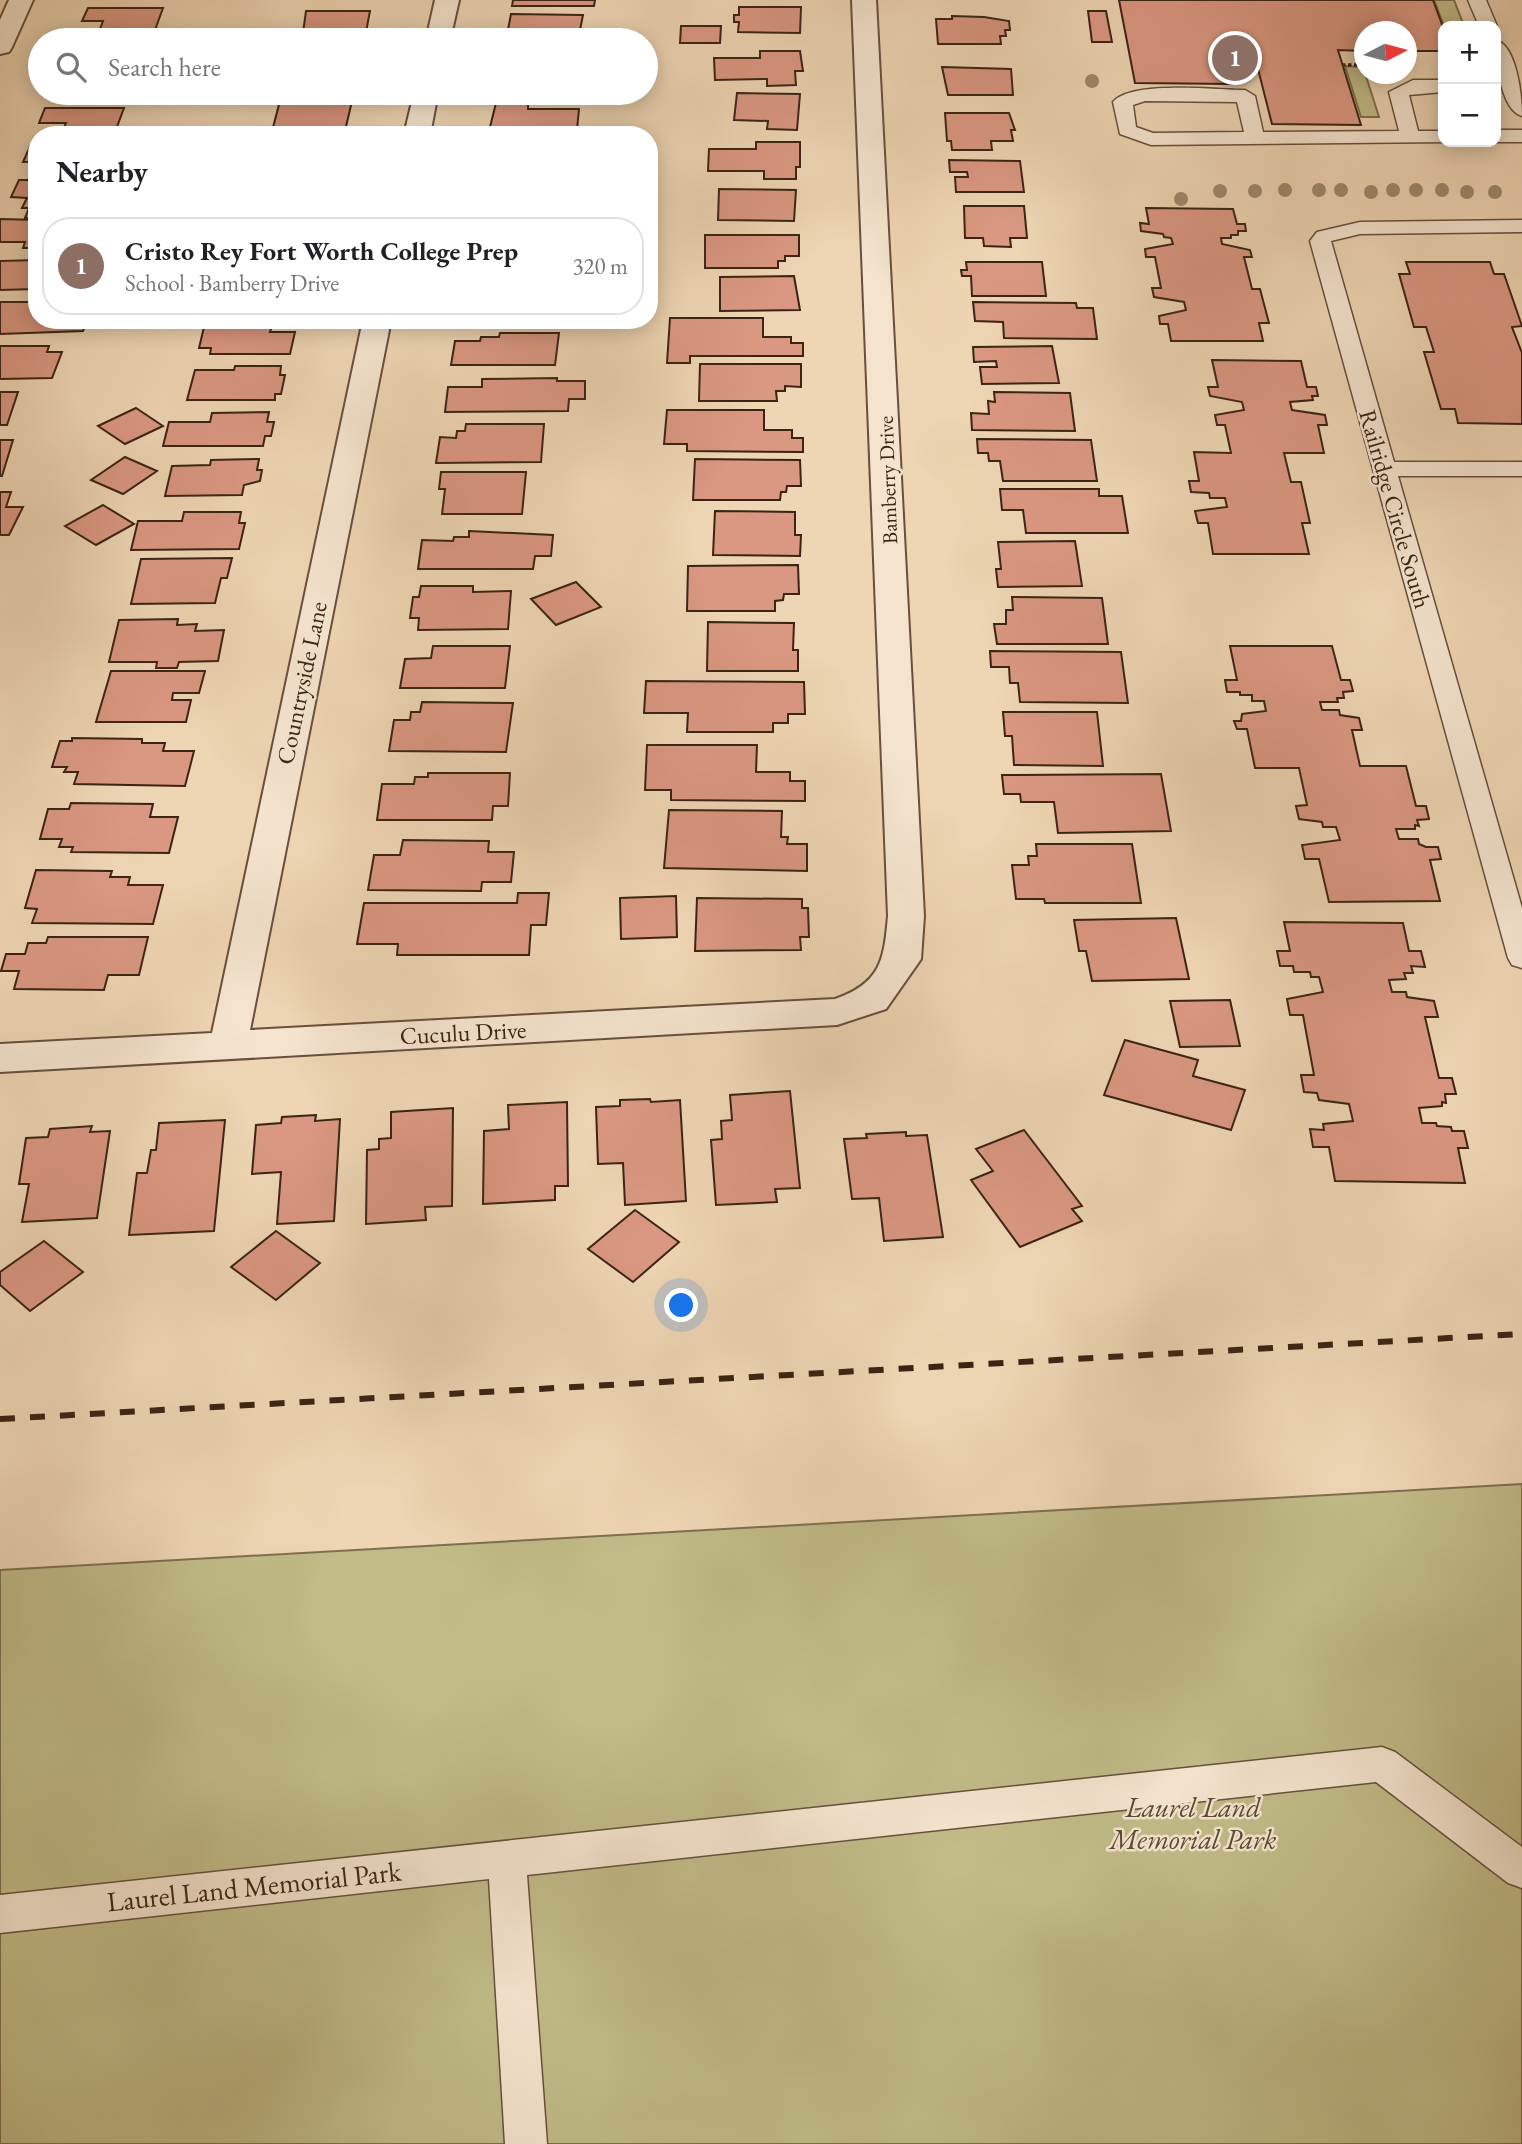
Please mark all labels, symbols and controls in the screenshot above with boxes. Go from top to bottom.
north arrow [1354,21,1417,84]
map controls [1438,21,1501,147]
button: + [1438,21,1501,84]
search box [28,28,658,105]
pin: 1 [1212,32,1258,84]
icon: search [52,48,90,86]
text: Search here [108,50,221,84]
button: − [1438,84,1501,147]
text: Nearby [56,152,148,191]
text: Cristo Rey Fort Worth College Prep [125,234,518,268]
text: 1 [75,251,87,281]
text: 320 m [572,251,628,281]
text: School · Bamberry Drive [125,268,339,298]
street label: Railridge Circle South [1352,406,1439,612]
street label: Bamberry Drive [872,415,903,545]
street label: Countryside Lane [269,599,334,767]
street label: Cuculu Drive [399,1014,527,1051]
your location [664,1288,698,1322]
park label: Laurel Land Memorial Park [1108,1789,1277,1857]
street label: Laurel Land Memorial Park [105,1853,404,1919]

